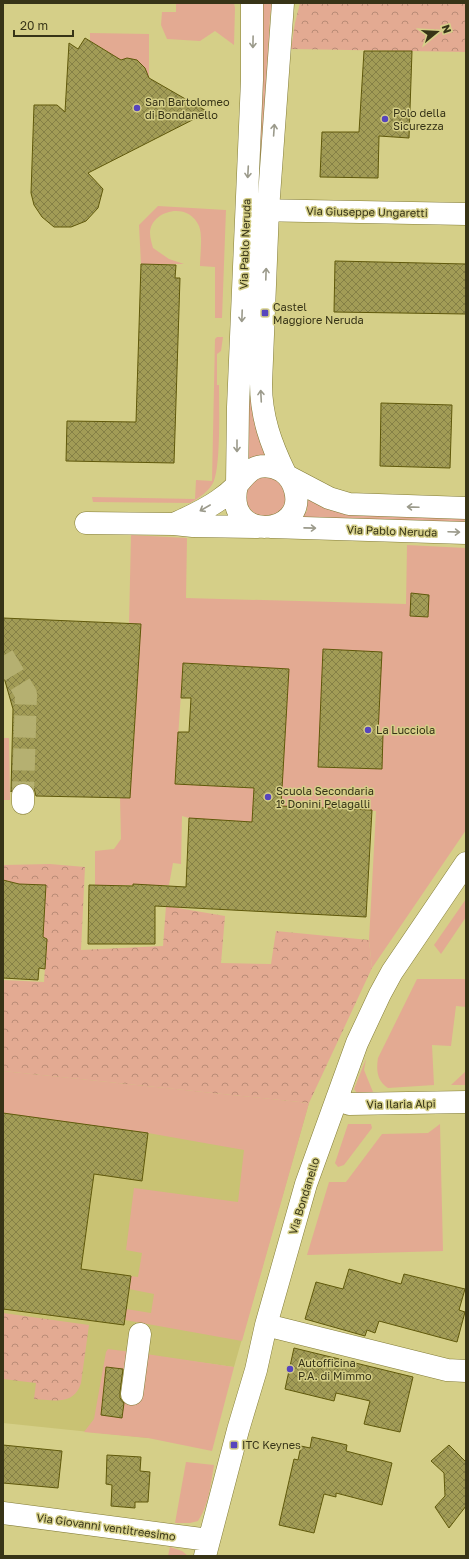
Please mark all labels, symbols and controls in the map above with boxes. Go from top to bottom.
scale bar [14,12,73,38]
north arrow [417,12,457,52]
text: 20 m [20,18,48,33]
text: N [440,23,454,35]
one-way arrow [249,35,257,48]
place label: San Bartolomeo di Bondanello [145,95,230,121]
marker: San Bartolomeo di Bondanello [132,103,142,113]
place label: Polo della Sicurezza [393,106,446,132]
marker: Polo della Sicurezza [380,114,390,124]
one-way arrow [270,124,277,137]
one-way arrow [244,165,252,178]
street label: Via Pablo Neruda [236,198,253,290]
street label: Via Giuseppe Ungaretti [306,204,428,219]
one-way arrow [262,268,270,281]
place label: Castel Maggiore Neruda [273,300,364,326]
marker: Castel Maggiore Neruda [260,308,270,318]
one-way arrow [238,309,245,322]
one-way arrow [258,390,265,403]
one-way arrow [233,439,241,452]
one-way arrow [407,503,420,510]
one-way arrow [200,505,212,513]
street label: Via Pablo Neruda [346,522,438,539]
one-way arrow [303,525,316,532]
one-way arrow [447,529,460,536]
place label: La Lucciola [376,723,435,736]
marker: La Lucciola [363,725,373,735]
place label: Scuola Secondaria 1° Donini Pelagalli [276,784,374,810]
marker: Scuola Secondaria 1° Donini Pelagalli [263,792,273,802]
street label: Via Ilaria Alpi [366,1096,436,1111]
street label: Via Bondanello [286,1155,321,1236]
place label: Autofficina P.A. di Mimmo [298,1356,372,1382]
marker: Autofficina P.A. di Mimmo [285,1364,295,1374]
place label: ITC Keynes [242,1438,301,1451]
marker: ITC Keynes [229,1440,239,1450]
street label: Via Giovanni ventitreesimo [36,1510,177,1543]

